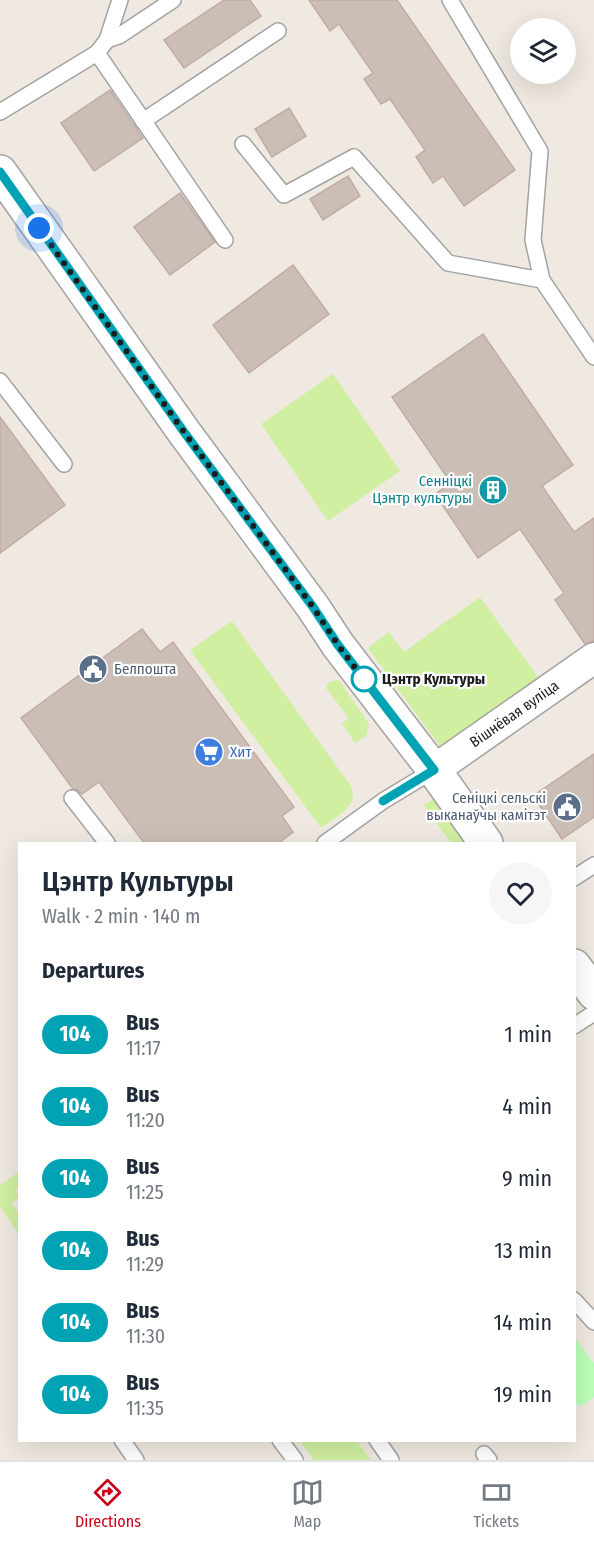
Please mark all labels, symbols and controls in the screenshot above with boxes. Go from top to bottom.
map controls [510,18,576,84]
button: layers [510,18,576,84]
your location [24,213,54,243]
place label: Сенніцкі Цэнтр культуры [372,472,472,507]
building icon: Сенніцкі Цэнтр культуры [477,474,509,506]
public building icon: Белпошта [77,653,109,685]
place label: Белпошта [114,660,176,678]
marker: Цэнтр Культуры [351,666,377,692]
place label: Цэнтр Культуры [382,670,485,688]
street label: Вішнёвая вуліца [466,676,562,751]
supermarket icon: Хит [193,736,225,768]
place label: Хит [230,743,252,761]
place label: Сеніцкі сельскі выканаўчы камітэт [426,789,547,824]
public building icon: Сеніцкі сельскі выканаўчы камітэт [551,791,583,823]
button: heart [489,862,552,925]
text: Цэнтр Культуры [42,865,234,898]
text: Walk · 2 min · 140 m [42,904,200,928]
text: Departures [42,957,144,984]
text: Bus [126,1009,159,1036]
text: 104 [59,1021,91,1047]
text: 1 min [504,1021,552,1048]
text: 11:17 [126,1036,161,1060]
text: Bus [126,1081,159,1108]
text: 104 [59,1093,91,1119]
text: 4 min [502,1093,552,1120]
text: 11:20 [126,1108,165,1132]
text: Bus [126,1153,159,1180]
text: 104 [59,1165,91,1191]
text: 9 min [502,1165,552,1192]
text: 11:25 [126,1180,164,1204]
text: Bus [126,1225,159,1252]
text: 104 [59,1237,91,1263]
text: 13 min [494,1237,552,1264]
text: 11:29 [126,1252,164,1276]
text: Bus [126,1297,159,1324]
text: 104 [59,1309,91,1335]
text: 14 min [494,1309,552,1336]
text: 11:30 [126,1324,165,1348]
text: Bus [126,1369,159,1396]
text: 104 [59,1381,91,1407]
text: 19 min [494,1381,552,1408]
text: 11:35 [126,1396,164,1420]
tab: Directions [75,1476,141,1531]
tab: Map [291,1476,324,1531]
tab: Tickets [474,1476,519,1531]

